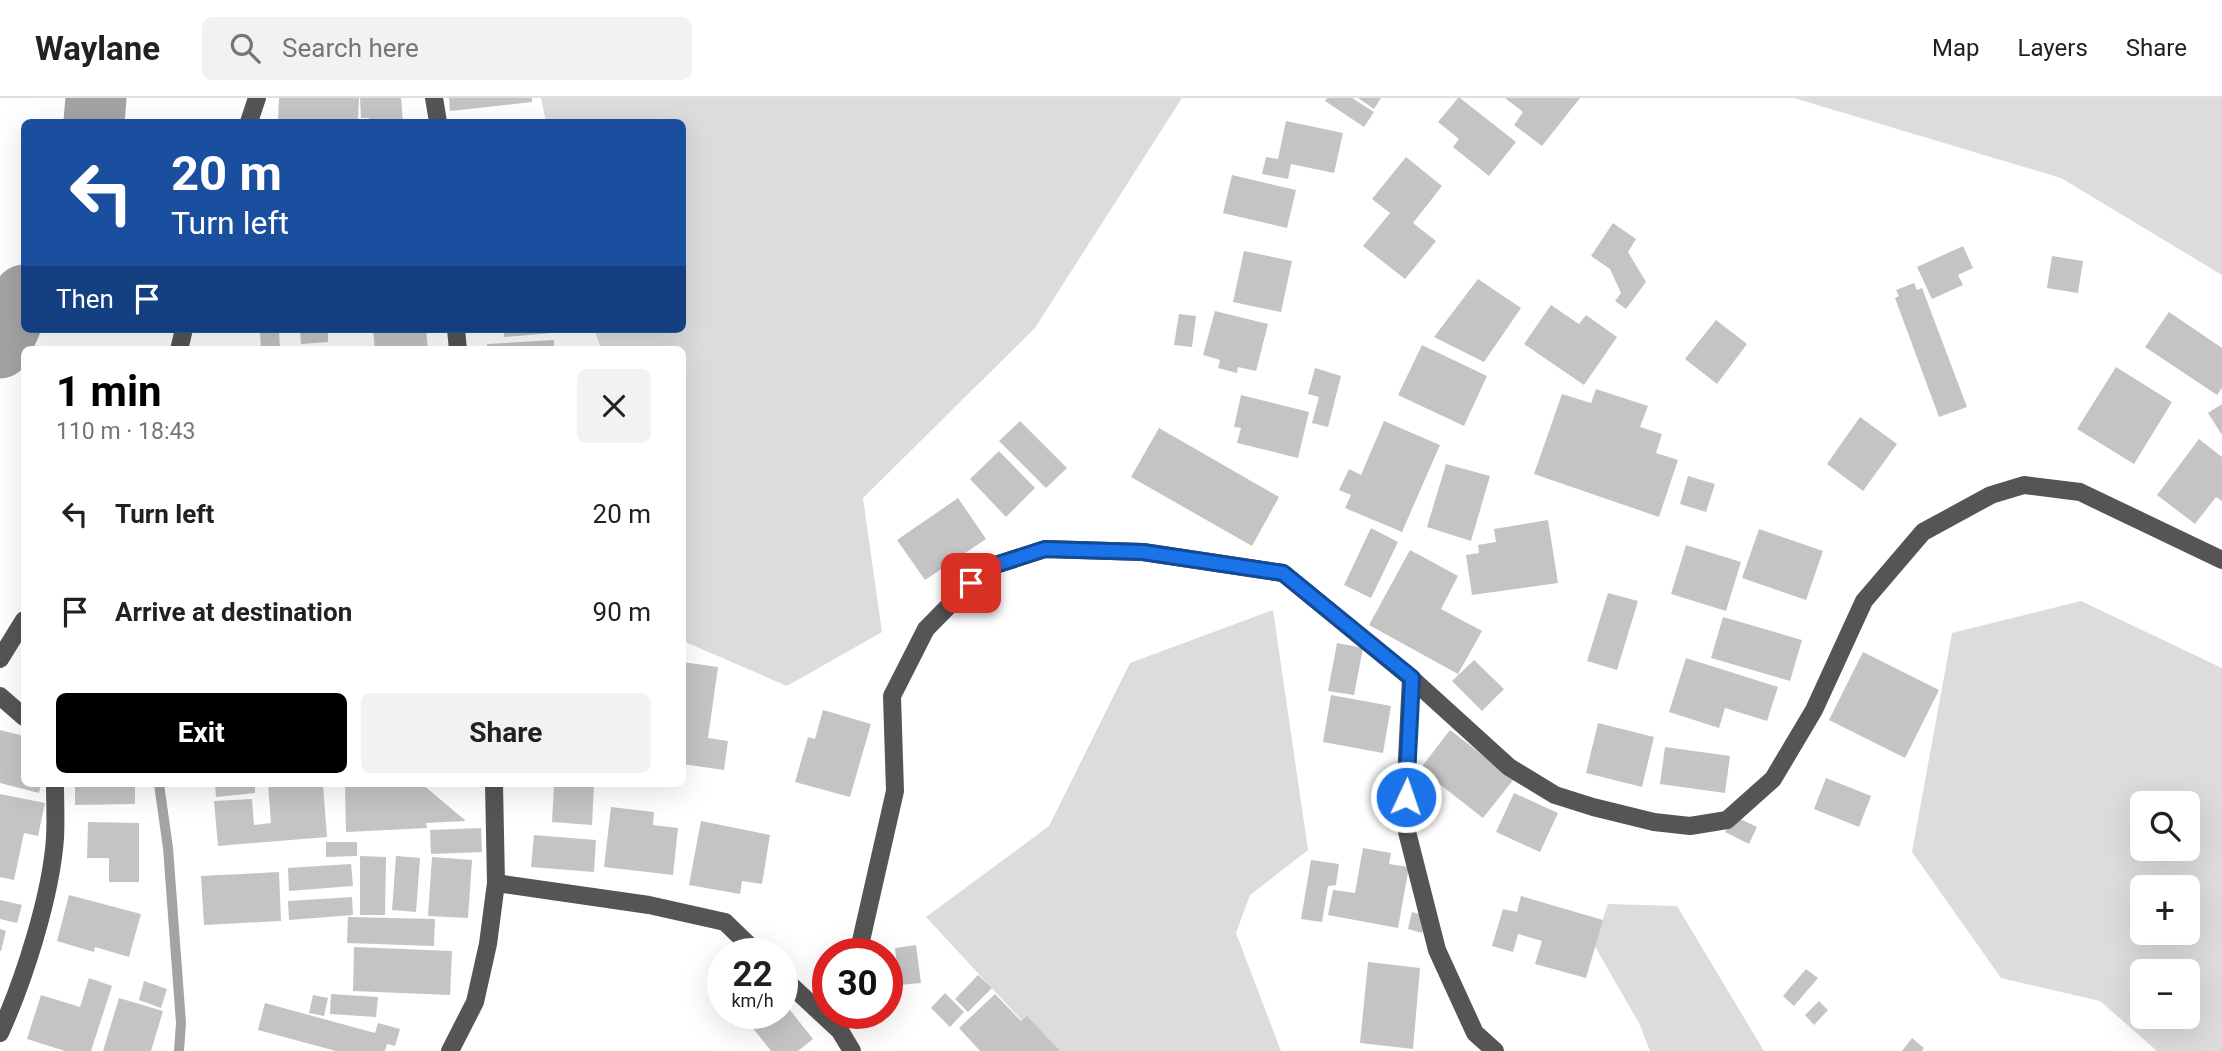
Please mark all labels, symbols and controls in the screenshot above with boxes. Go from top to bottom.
search box [202,17,692,80]
text: Waylane [35,29,160,68]
icon: search [226,29,264,67]
text: Search here [282,33,419,63]
text: Map [1932,34,1980,62]
text: Layers [2018,34,2088,62]
text: Share [2126,34,2187,62]
text: 20 m [171,145,282,202]
icon: left [56,147,147,238]
text: Turn left [171,204,289,242]
icon: arrive [128,280,166,318]
text: Then [56,284,114,314]
text: 1 min [56,367,162,416]
button: close [577,369,651,443]
text: 110 m · 18:43 [56,418,195,445]
icon: left [56,495,94,533]
text: Turn left [115,499,214,529]
text: 20 m [593,499,651,529]
pin [941,553,1001,613]
icon: arrive [952,564,990,602]
icon: arrive [56,593,94,631]
text: Arrive at destination [115,597,352,627]
text: 90 m [593,597,651,627]
button: Exit [56,693,347,773]
button: Share [361,693,651,773]
position arrow [1369,760,1443,834]
map controls [2130,791,2200,1029]
button: search [2130,791,2200,861]
button: + [2130,875,2200,945]
speed limit sign: 30 [812,938,903,1029]
text: 22 [732,954,773,995]
button: − [2130,959,2200,1029]
text: km/h [731,990,774,1011]

